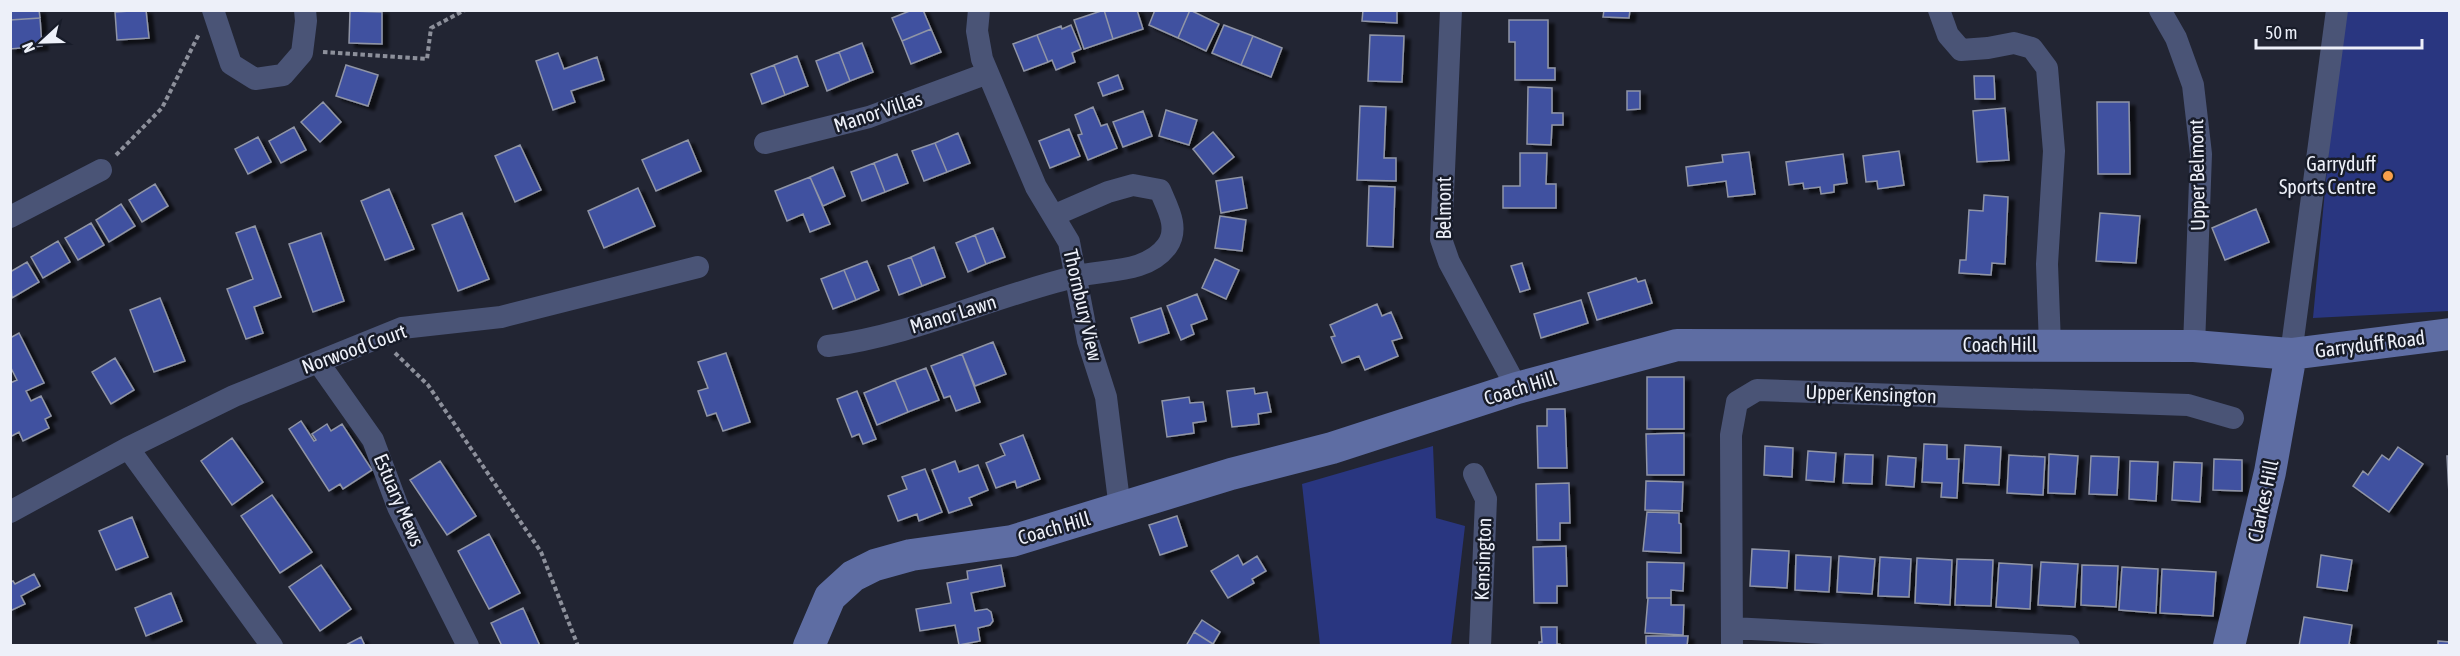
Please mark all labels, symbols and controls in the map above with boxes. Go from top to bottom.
north arrow [12,12,72,72]
scale bar [2256,12,2422,50]
text: 50 m [2265,22,2297,43]
text: N [18,40,38,55]
street label: Manor Villas [831,86,925,137]
street label: Upper Belmont [2184,119,2209,231]
place label: Garryduff Sports Centre [2279,152,2376,198]
marker: Garryduff Sports Centre [2381,169,2395,183]
street label: Belmont [1432,176,1455,240]
street label: Thornbury View [1059,247,1108,363]
street label: Manor Lawn [907,289,999,338]
street label: Norwood Court [298,319,409,378]
street label: Garryduff Road [2314,325,2426,362]
street label: Coach Hill [1963,333,2038,356]
street label: Coach Hill [1481,365,1559,409]
street label: Upper Kensington [1805,380,1937,407]
street label: Estuary Mews [370,450,429,550]
street label: Clarkes Hill [2243,457,2283,544]
street label: Coach Hill [1015,506,1093,549]
street label: Kensington [1470,517,1495,601]

